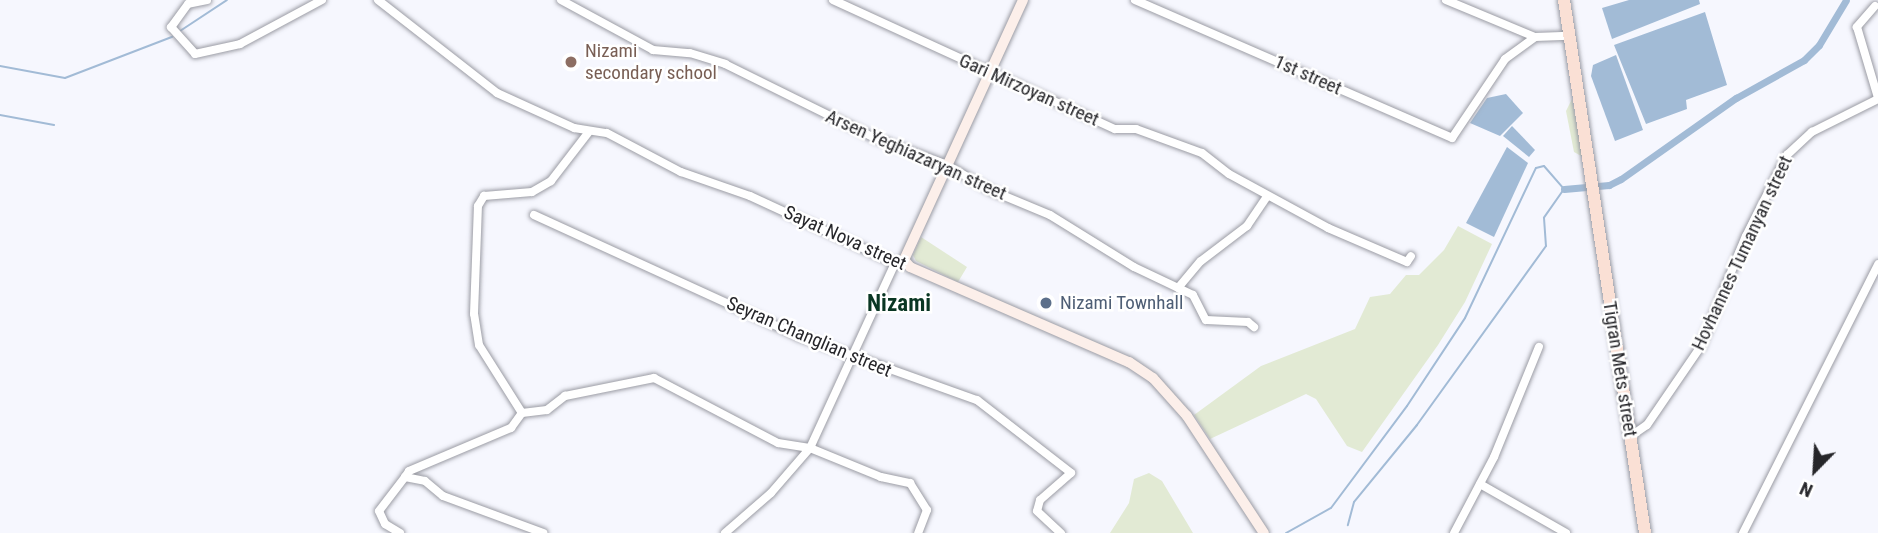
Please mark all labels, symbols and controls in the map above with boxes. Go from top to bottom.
place label: Nizami secondary school [585,40,717,84]
street label: Gari Mirzoyan street [956,49,1102,131]
street label: 1st street [1271,50,1345,100]
marker: Nizami secondary school [563,54,579,70]
street label: Arsen Yeghiazaryan street [822,105,1010,205]
street label: Hovhannes Tumanyan street [1687,152,1797,354]
street label: Sayat Nova street [780,201,910,275]
district label: Nizami [867,290,931,318]
street label: Seyran Changlian street [723,292,895,382]
place label: Nizami Townhall [1060,292,1184,314]
marker: Nizami Townhall [1038,295,1054,311]
street label: Tigran Mets street [1598,300,1642,438]
north arrow [1780,435,1850,505]
text: N [1796,477,1816,503]

